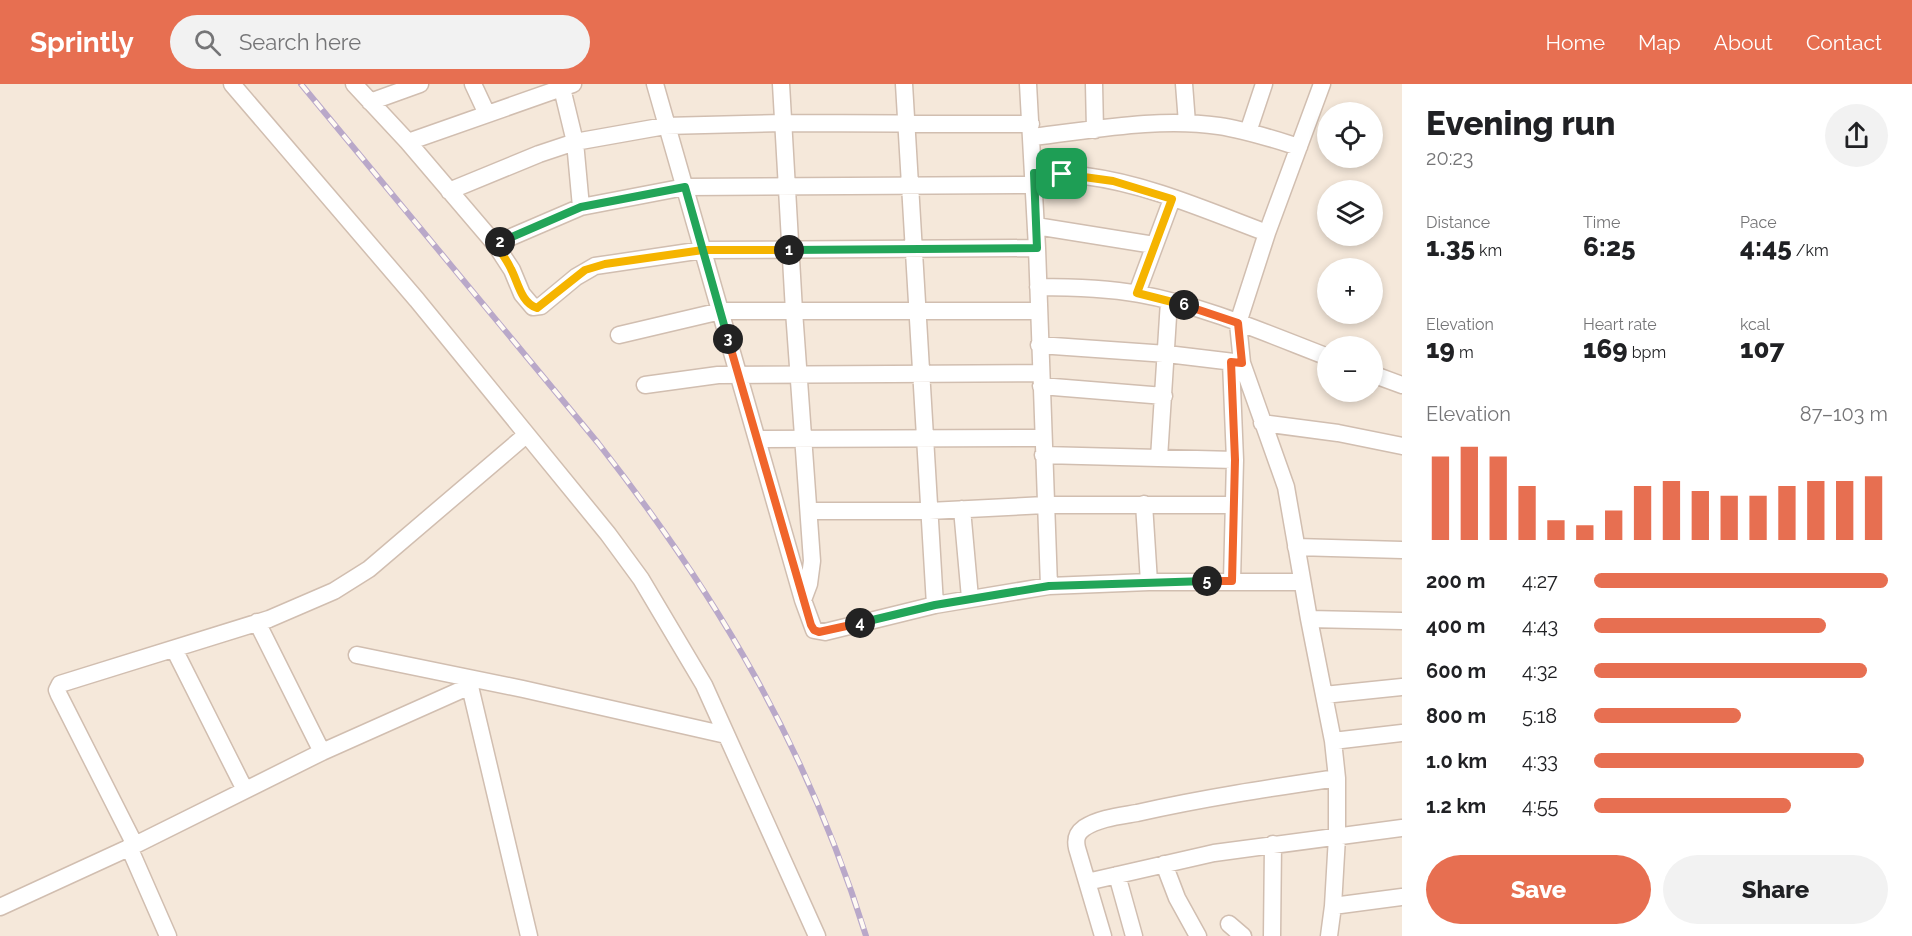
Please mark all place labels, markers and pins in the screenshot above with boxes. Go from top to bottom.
pin [1036,148,1087,199]
pin: 2 [485,227,515,257]
pin: 1 [774,235,804,265]
pin: 6 [1169,290,1199,320]
pin: 3 [713,324,743,354]
pin: 5 [1192,566,1222,596]
pin: 4 [845,608,875,638]

